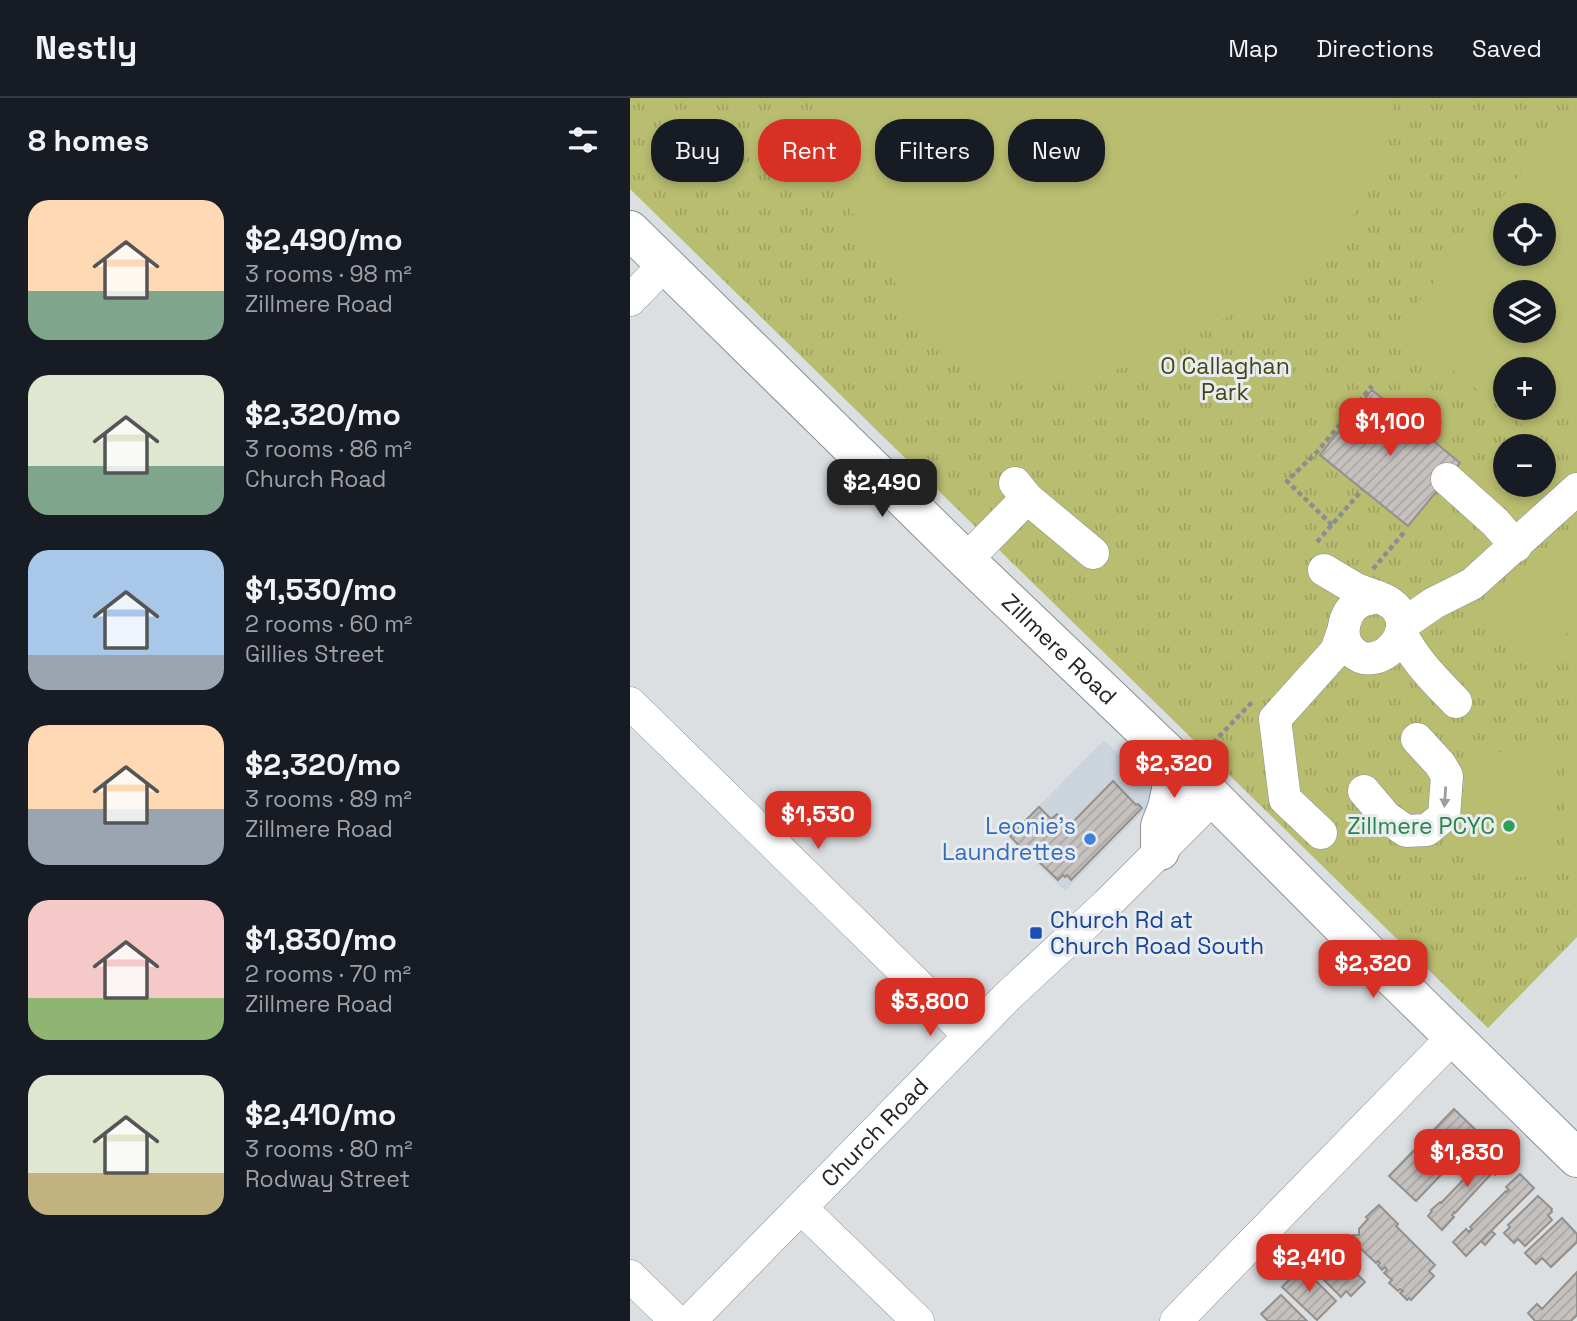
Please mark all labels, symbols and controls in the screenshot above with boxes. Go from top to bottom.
text: Nestly [35,27,137,69]
text: Map [1228,33,1278,64]
text: Directions [1316,33,1434,64]
text: Saved [1472,33,1542,64]
chip: Buy [651,119,744,182]
chip: Rent [758,119,861,182]
chip: Filters [875,119,994,182]
chip: New [1008,119,1105,182]
text: 8 homes [28,121,149,160]
icon: filters [564,121,602,159]
map controls [1493,203,1556,497]
button: locate [1493,203,1556,266]
text: $2,490/mo [245,220,403,259]
icon: home [84,228,168,312]
text: 3 rooms · 98 m² [245,259,412,289]
button: layers [1493,280,1556,343]
text: Zillmere Road [245,289,393,319]
park label: O Callaghan Park [1160,351,1290,407]
button: + [1493,357,1556,420]
text: $2,320/mo [245,395,401,434]
pin: $1,100 [1333,398,1447,458]
icon: home [84,403,168,487]
text: $1,100 [1355,406,1425,436]
text: 3 rooms · 86 m² [245,434,412,464]
button: − [1493,434,1556,497]
pin: $2,490 [825,460,939,519]
text: Church Road [245,464,386,494]
text: $2,490 [843,467,921,497]
text: $1,530/mo [245,570,397,609]
icon: home [84,578,168,662]
street label: Zillmere Road [995,587,1123,711]
text: 2 rooms · 60 m² [245,609,412,639]
text: Gillies Street [245,639,385,669]
pin: $2,320 [1117,740,1231,800]
text: $2,320/mo [245,745,401,784]
text: $2,320 [1136,748,1212,778]
icon: home [84,753,168,837]
text: 3 rooms · 89 m² [245,784,412,814]
one-way arrow [1440,786,1451,808]
pin: $1,530 [761,792,875,851]
text: $1,530 [781,799,855,829]
place label: Leonie's Laundrettes [942,811,1076,867]
place label: Zillmere PCYC [1347,811,1495,841]
text: Zillmere Road [245,814,393,844]
marker: Zillmere PCYC [1501,818,1517,834]
marker: Leonie's Laundrettes [1082,831,1098,847]
place label: Church Rd at Church Road South [1050,905,1264,961]
text: $1,830/mo [245,920,397,959]
marker: Church Rd at Church Road South [1028,925,1044,941]
icon: home [84,928,168,1012]
pin: $2,320 [1316,940,1430,1000]
text: $2,320 [1335,948,1411,978]
text: 2 rooms · 70 m² [245,959,411,989]
pin: $3,800 [873,978,987,1038]
text: $3,800 [891,986,969,1016]
text: Zillmere Road [245,989,393,1019]
street label: Church Road [814,1071,935,1193]
text: $2,410/mo [245,1095,396,1134]
icon: home [84,1103,168,1187]
pin: $1,830 [1410,1130,1524,1189]
text: 3 rooms · 80 m² [245,1134,413,1164]
text: $1,830 [1430,1137,1504,1167]
text: Rodway Street [245,1164,410,1194]
pin: $2,410 [1252,1234,1366,1294]
text: $2,410 [1272,1242,1346,1272]

